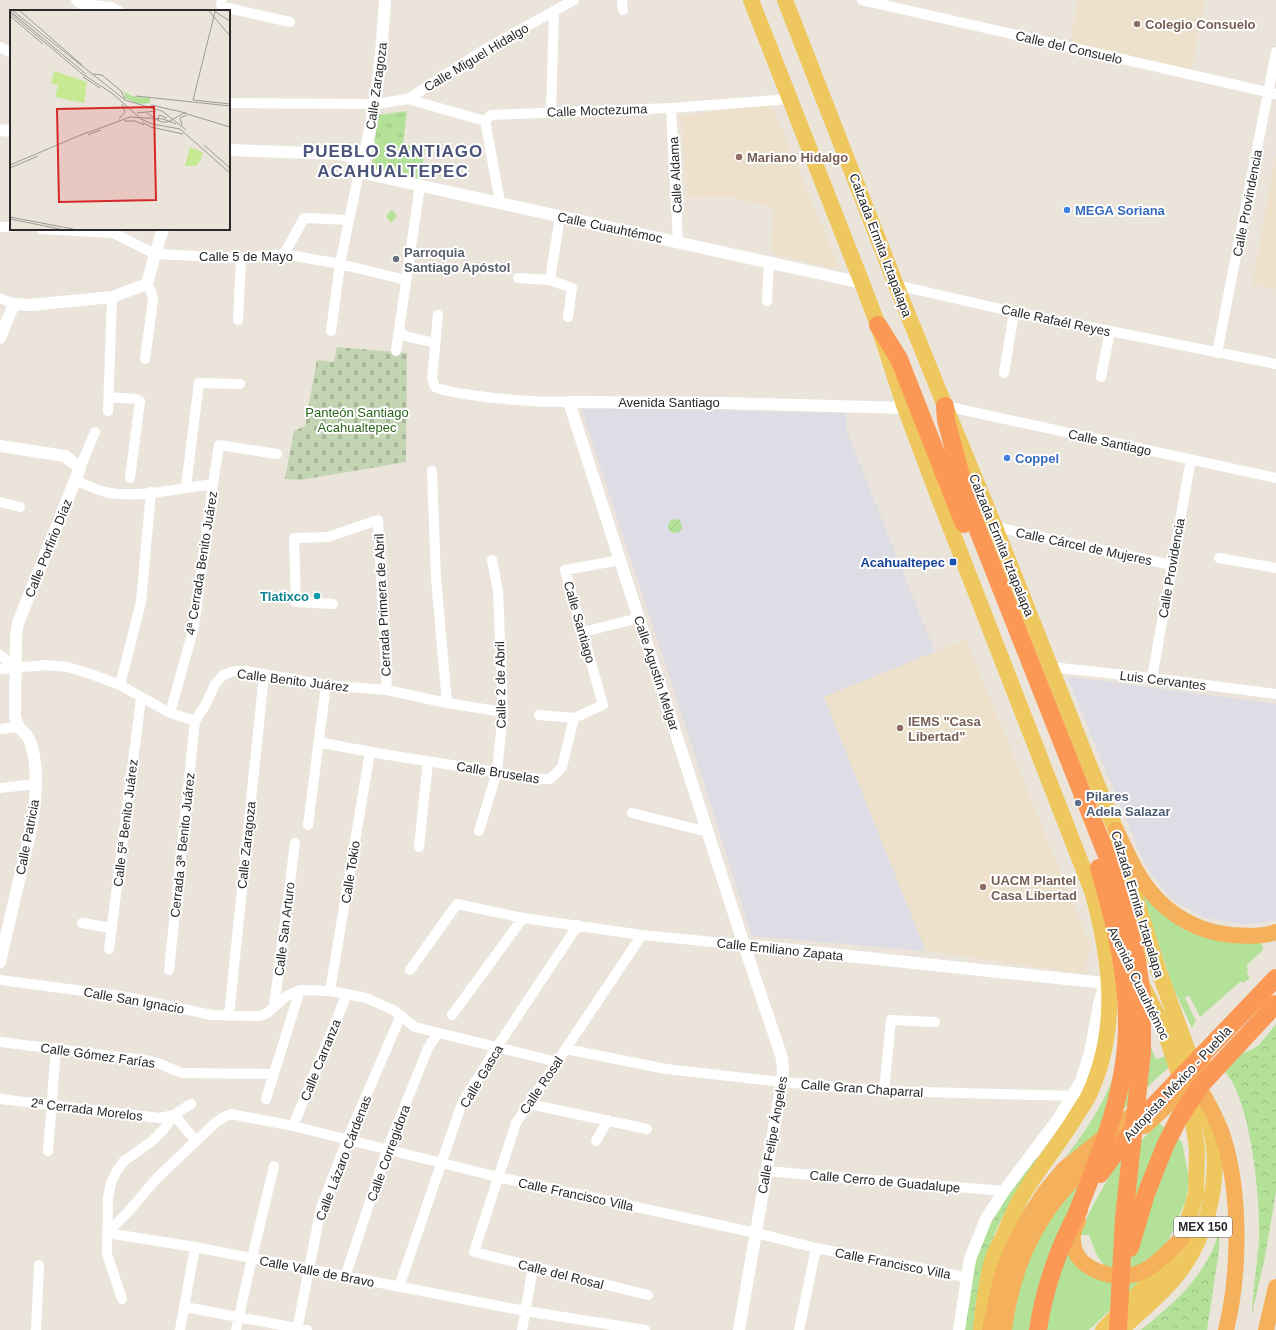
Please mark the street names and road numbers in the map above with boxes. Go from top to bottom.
street label: Calle Miguel Hidalgo [421,20,531,95]
street label: Calle del Consuelo [1014,28,1124,67]
street label: Calle Zaragoza [363,41,390,131]
street label: Calle Moctezuma [547,101,648,120]
street label: Calle Aldama [666,136,685,214]
street label: Calle Provindencia [1230,148,1265,258]
street label: Calzada Ermita Iztapalapa [846,171,915,320]
street label: Calle Cuauhtémoc [556,209,664,246]
street label: Calle 5 de Mayo [199,249,293,264]
street label: Calle Rafaél Reyes [1000,302,1112,339]
street label: Avenida Santiago [618,395,720,410]
street label: Calle Santiago [1067,426,1153,459]
street label: Calzada Ermita Iztapalapa [966,472,1037,619]
street label: 4ª Cerrada Benito Juárez [183,490,220,636]
street label: Calle Porfirio Díaz [22,497,75,600]
street label: Calle Providencia [1155,516,1188,619]
street label: Calle Cárcel de Mujeres [1014,525,1154,568]
street label: Cerrada Primera de Abril [371,533,394,677]
street label: Calle Santiago [561,579,598,665]
street label: Calle Agustín Melgar [631,614,682,733]
street label: Calle 2 de Abril [492,641,509,729]
street label: Calle Benito Juárez [236,666,350,695]
street label: Luis Cervantes [1119,668,1207,693]
street label: Calle 5ª Benito Juárez [110,758,141,888]
street label: Calle Bruselas [455,759,541,787]
street label: Cerrada 3ª Benito Juárez [167,772,198,918]
street label: Calle Patricia [13,797,42,876]
street label: Calle Zaragoza [234,800,259,890]
street label: Calzada Ermita Iztapalapa [1108,829,1167,980]
street label: Calle Tokio [338,840,363,905]
street label: Calle San Arturo [271,881,298,977]
street label: Avenida Cuauhtémoc [1105,924,1173,1043]
street label: Calle Emiliano Zapata [716,935,845,964]
street label: Calle San Ignacio [82,984,185,1017]
street label: Calle Carranza [297,1016,344,1103]
street label: Autopista México - Puebla [1120,1022,1235,1144]
street label: Calle Gómez Farías [40,1040,157,1071]
street label: Calle Gasca [457,1041,506,1110]
street label: Calle Rosal [517,1053,566,1117]
street label: Calle Felipe Ángeles [755,1075,790,1195]
street label: Calle Gran Chaparral [800,1077,924,1100]
street label: Calle Lázaro Cárdenas [313,1093,374,1223]
street label: 2ª Cerrada Morelos [30,1095,144,1124]
street label: Calle Corregidora [364,1102,413,1204]
street label: Calle Cerro de Guadalupe [809,1167,961,1196]
street label: Calle Francisco Villa [517,1175,636,1214]
road number: MEX 150 [1174,1217,1232,1237]
street label: Calle Francisco Villa [834,1245,953,1282]
street label: Calle Valle de Bravo [258,1253,376,1290]
street label: Calle del Rosal [517,1257,605,1292]

